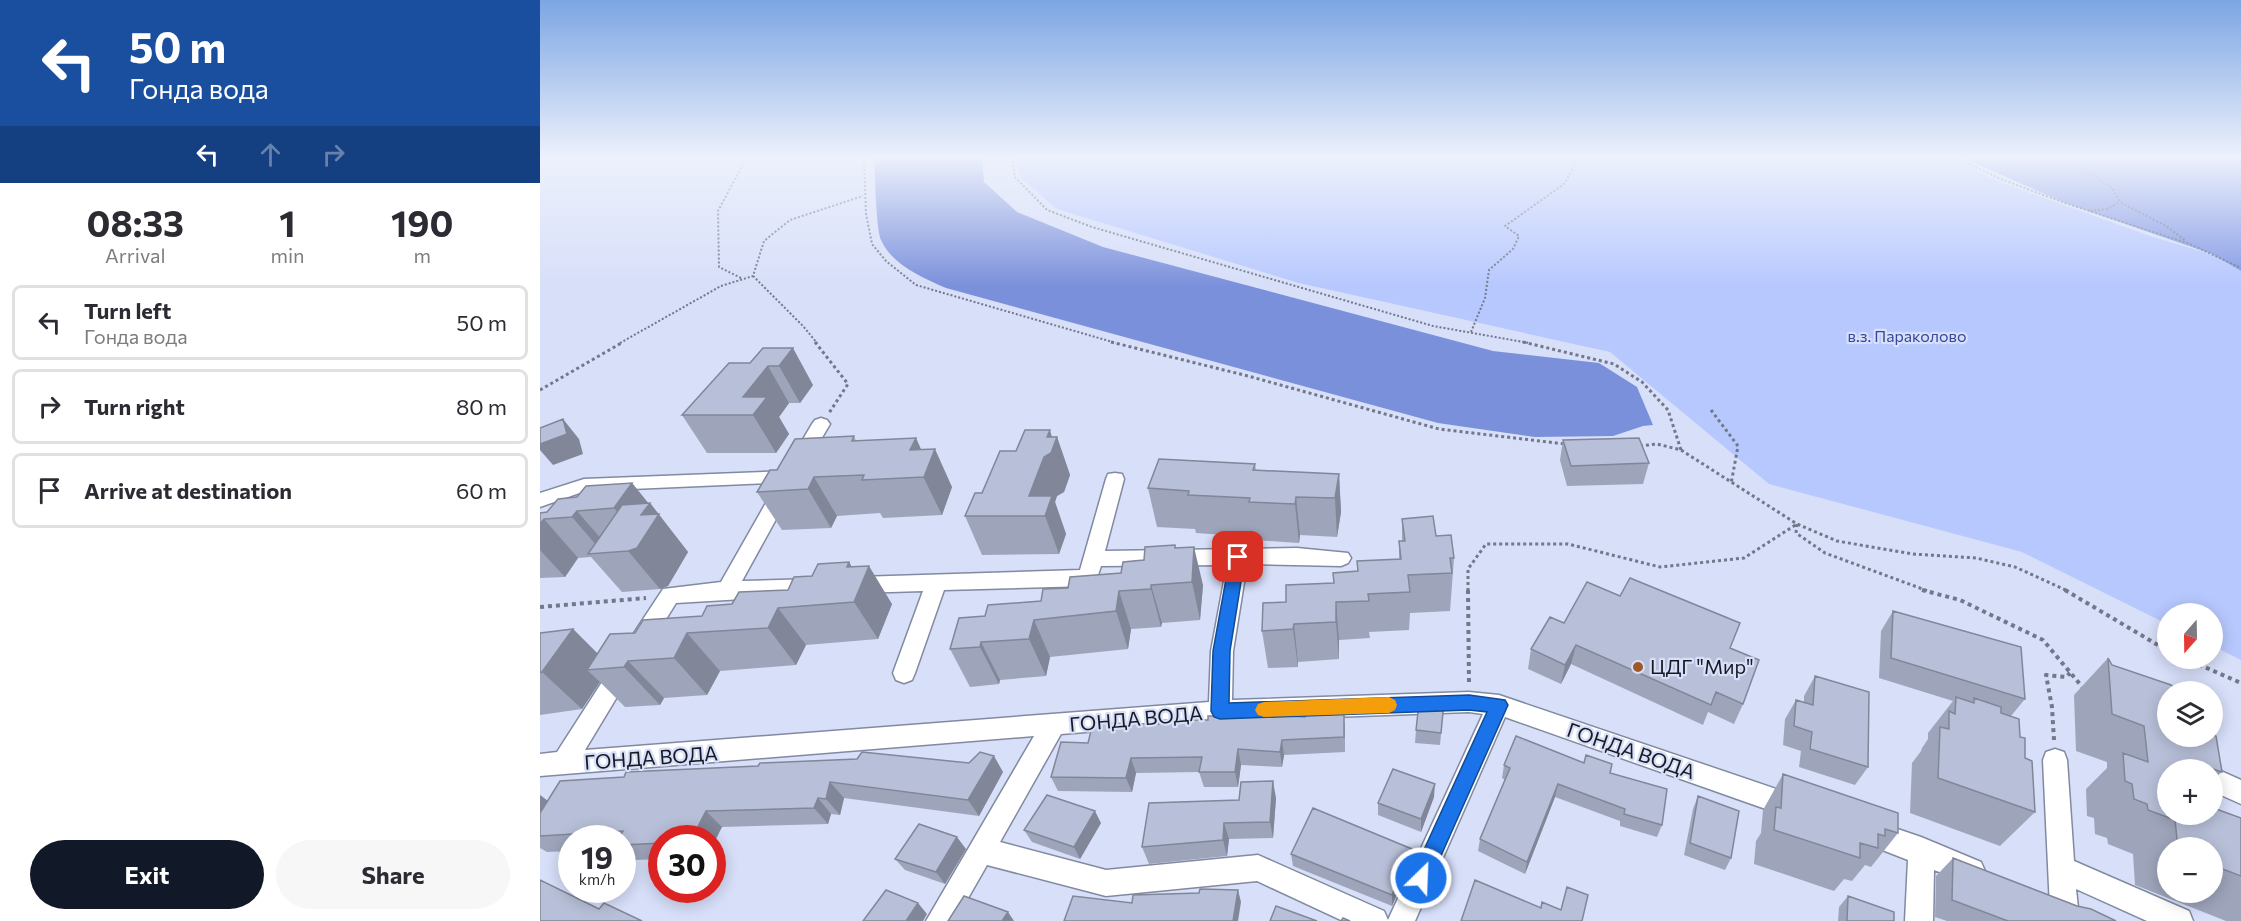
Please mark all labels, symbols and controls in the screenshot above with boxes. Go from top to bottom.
text: 50 m [129,20,226,72]
icon: left [30,24,108,102]
text: Гонда вода [129,72,269,105]
icon: left [191,138,224,171]
icon: ahead [254,138,287,171]
icon: right [317,138,350,171]
text: 08:33 [87,200,184,244]
text: 1 [279,200,296,244]
text: 190 [391,200,453,244]
text: Arrival [105,243,166,267]
text: min [270,243,305,267]
text: m [414,243,431,267]
text: Turn left [84,297,171,324]
icon: left [33,306,66,339]
text: 50 m [457,309,507,336]
text: Гонда вода [84,324,188,348]
park label: в.з. Параколово [1847,326,1967,345]
icon: right [33,390,66,423]
text: Turn right [84,393,185,420]
text: 80 m [456,393,507,420]
icon: arrive [33,474,66,507]
text: Arrive at destination [84,477,292,504]
text: 60 m [456,477,507,504]
pin [1212,531,1263,582]
icon: arrive [1221,540,1254,573]
north arrow [2157,603,2223,669]
map controls [2157,603,2223,903]
place label: ЦДГ "Мир" [1650,654,1754,678]
marker: ЦДГ "Мир" [1631,660,1645,674]
button: layers [2157,681,2223,747]
street label: ГОНДА ВОДА [1068,700,1204,736]
street label: ГОНДА ВОДА [1564,717,1699,783]
street label: ГОНДА ВОДА [583,740,719,774]
button: + [2157,759,2223,825]
speed limit sign: 30 [648,825,726,903]
button: − [2157,837,2223,903]
text: 19 [581,838,613,875]
button: Exit [30,840,264,909]
button: Share [276,840,510,909]
position arrow [1389,846,1453,910]
text: km/h [579,870,615,888]

